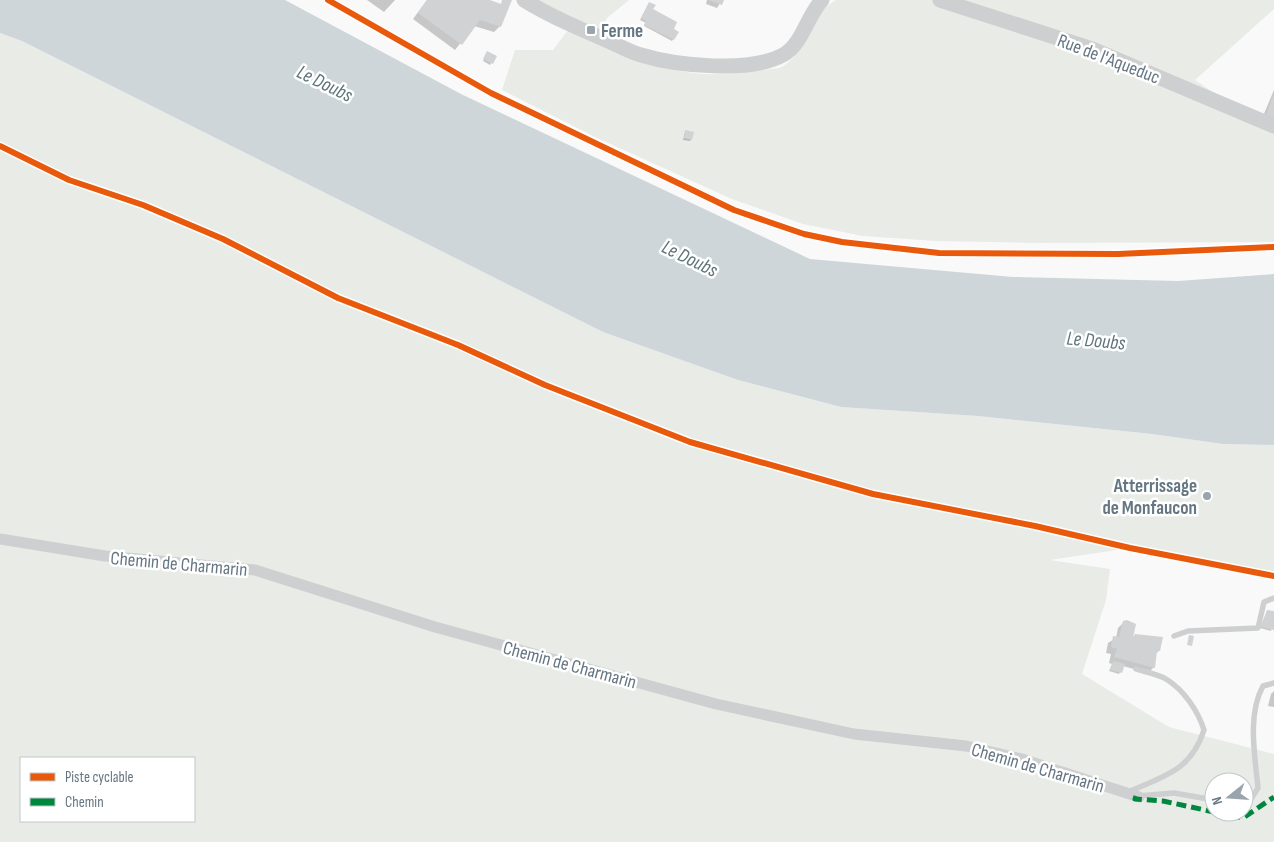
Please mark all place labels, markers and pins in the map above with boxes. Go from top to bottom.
place label: Ferme [601,20,643,43]
marker: Ferme [585,24,597,36]
place label: Atterrissage de Monfaucon [1102,475,1197,520]
marker: Atterrissage de Monfaucon [1201,490,1213,502]

